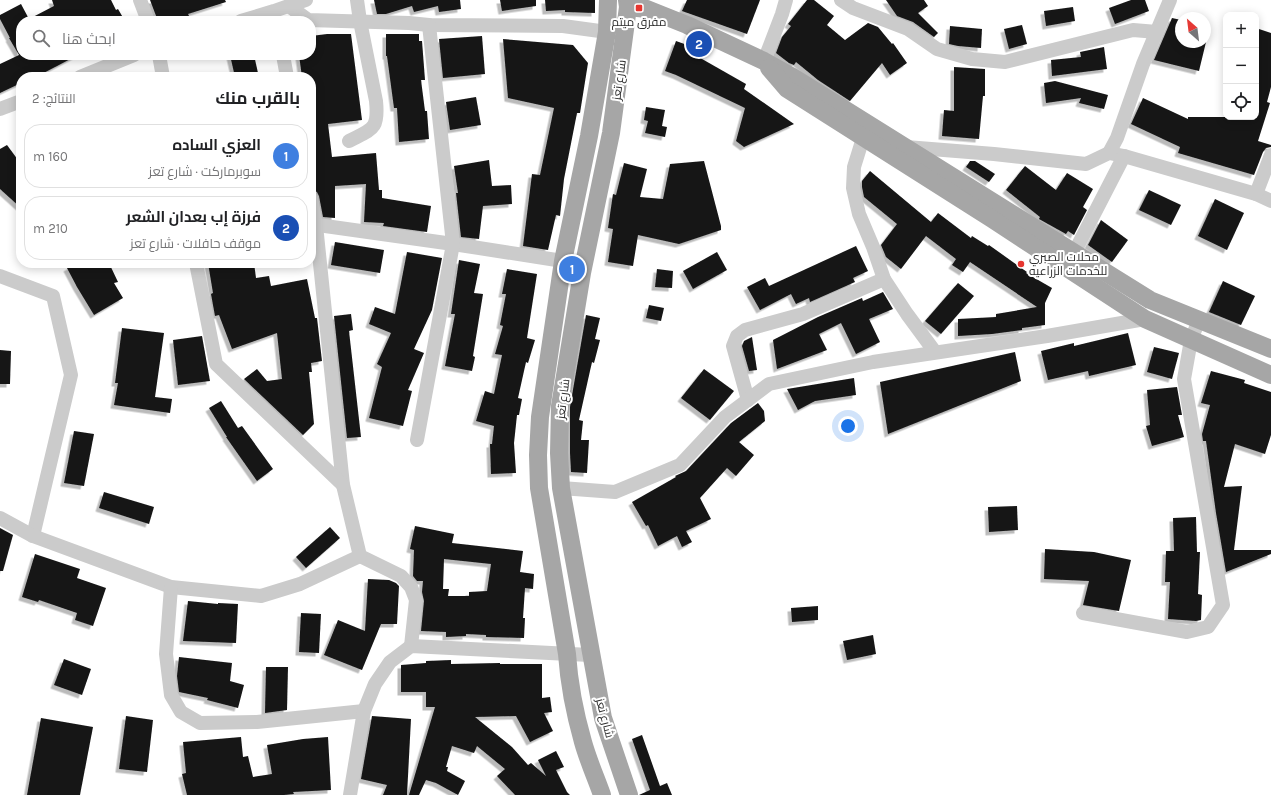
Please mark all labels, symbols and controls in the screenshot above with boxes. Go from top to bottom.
marker: مفرق ميتم [634,3,644,13]
north arrow [1175,12,1211,48]
map controls [1223,12,1259,120]
button: + [1223,12,1259,48]
place label: مفرق ميتم [612,15,666,30]
search box [16,16,316,60]
icon: search [30,27,52,49]
pin: 2 [686,29,712,59]
text: ابحث هنا [62,30,116,48]
button: − [1223,48,1259,84]
street label: شارع تعز [609,59,630,102]
button: locate [1223,84,1259,120]
text: بالقرب منك [216,88,300,108]
text: النتائج: 2 [32,91,76,106]
text: العزي الساده [173,136,261,154]
text: 160 m [33,149,68,164]
text: 1 [284,149,288,164]
text: سوبرماركت · شارع تعز [149,164,261,179]
text: فرزة إب بعدان الشعر [126,208,261,226]
text: 210 m [33,221,68,236]
text: 2 [282,221,290,236]
text: موقف حافلات · شارع تعز [130,236,261,251]
place label: محلات الصبري للخدمات الزراعيه [1029,250,1107,278]
pin: 1 [559,254,585,284]
marker: محلات الصبري للخدمات الزراعيه [1016,259,1026,269]
street label: شارع تعز [553,378,573,421]
your location [838,416,858,436]
street label: شارع تعز [592,696,617,740]

